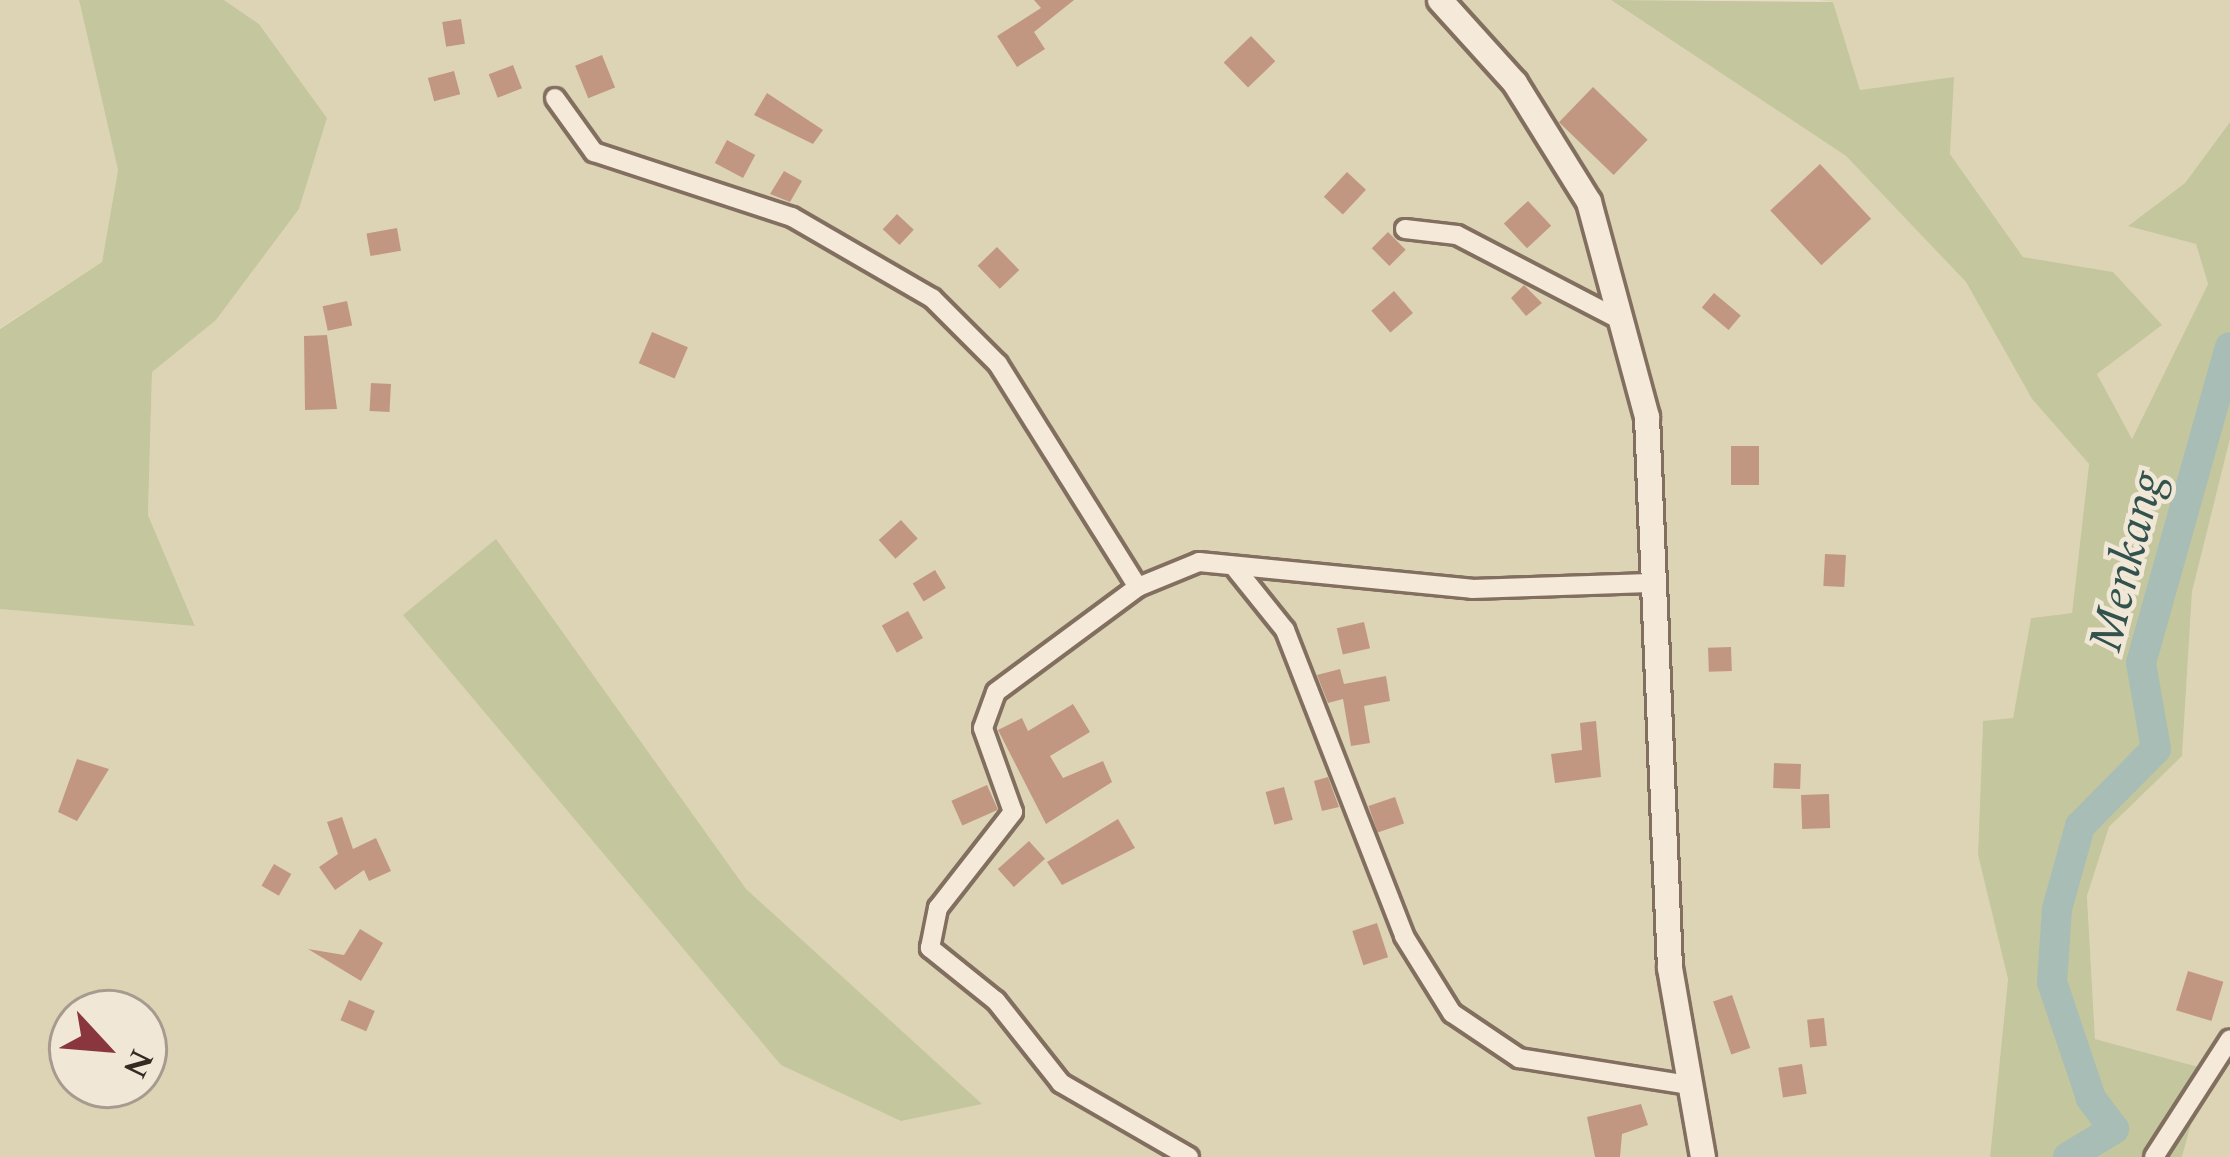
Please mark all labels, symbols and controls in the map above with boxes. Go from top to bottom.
water label: Menkang [2077,466,2177,658]
north arrow [48,989,168,1109]
text: N [109,1040,166,1087]

